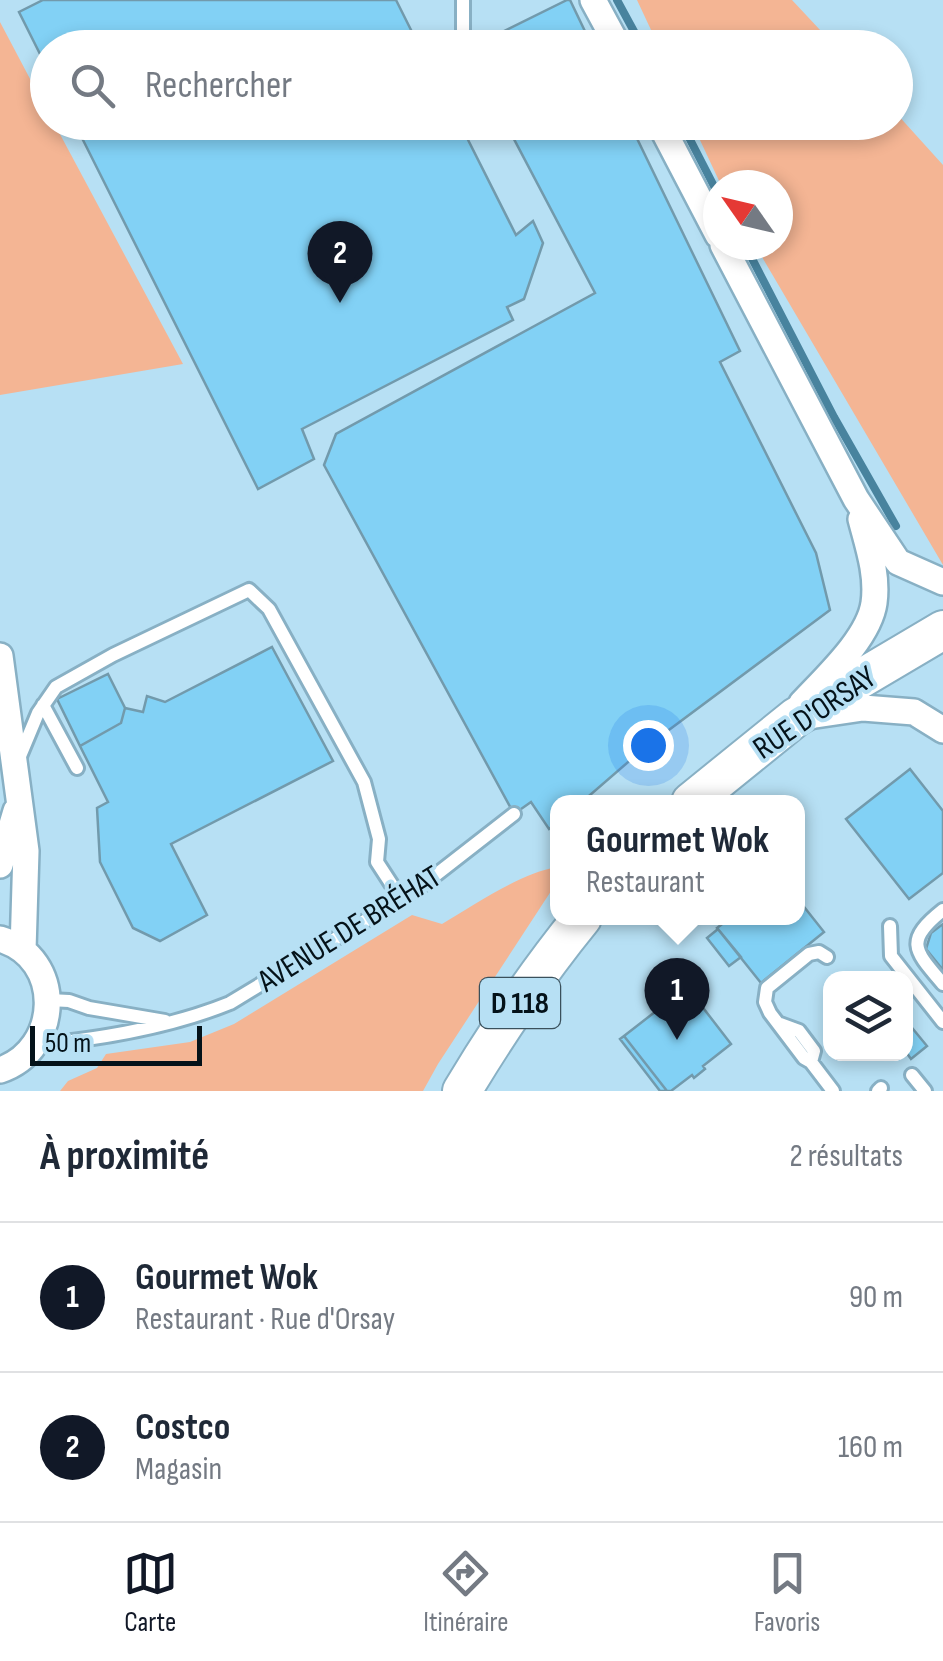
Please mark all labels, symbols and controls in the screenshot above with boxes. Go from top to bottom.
search box [30,30,913,140]
icon: search [65,58,120,113]
text: Rechercher [145,63,292,108]
north arrow [703,170,793,260]
pin: 2 [308,220,372,303]
street label: RUE D'ORSAY [746,658,884,768]
your location [623,720,674,771]
popup [550,795,805,925]
text: Gourmet Wok [586,818,769,863]
street label: AVENUE DE BRÉHAT [250,857,449,1002]
text: Restaurant [586,863,705,902]
pin: 1 [644,958,710,1040]
map controls [823,971,913,1061]
button: layers [823,971,913,1061]
road number: D 118 [480,978,560,1028]
scale bar [30,1021,202,1066]
text: 50 m [45,1027,91,1060]
text: À proximité [40,1131,209,1182]
text: 2 résultats [789,1137,903,1176]
text: Gourmet Wok [135,1255,318,1300]
text: 1 [66,1278,79,1317]
text: 90 m [849,1278,903,1317]
text: Restaurant · Rue d'Orsay [135,1300,395,1339]
text: Costco [135,1405,230,1450]
text: 2 [65,1428,80,1467]
text: 160 m [838,1428,903,1467]
text: Magasin [135,1450,222,1489]
tab: Carte [123,1546,178,1639]
tab: Itinéraire [423,1546,508,1639]
tab: Favoris [754,1546,820,1639]

